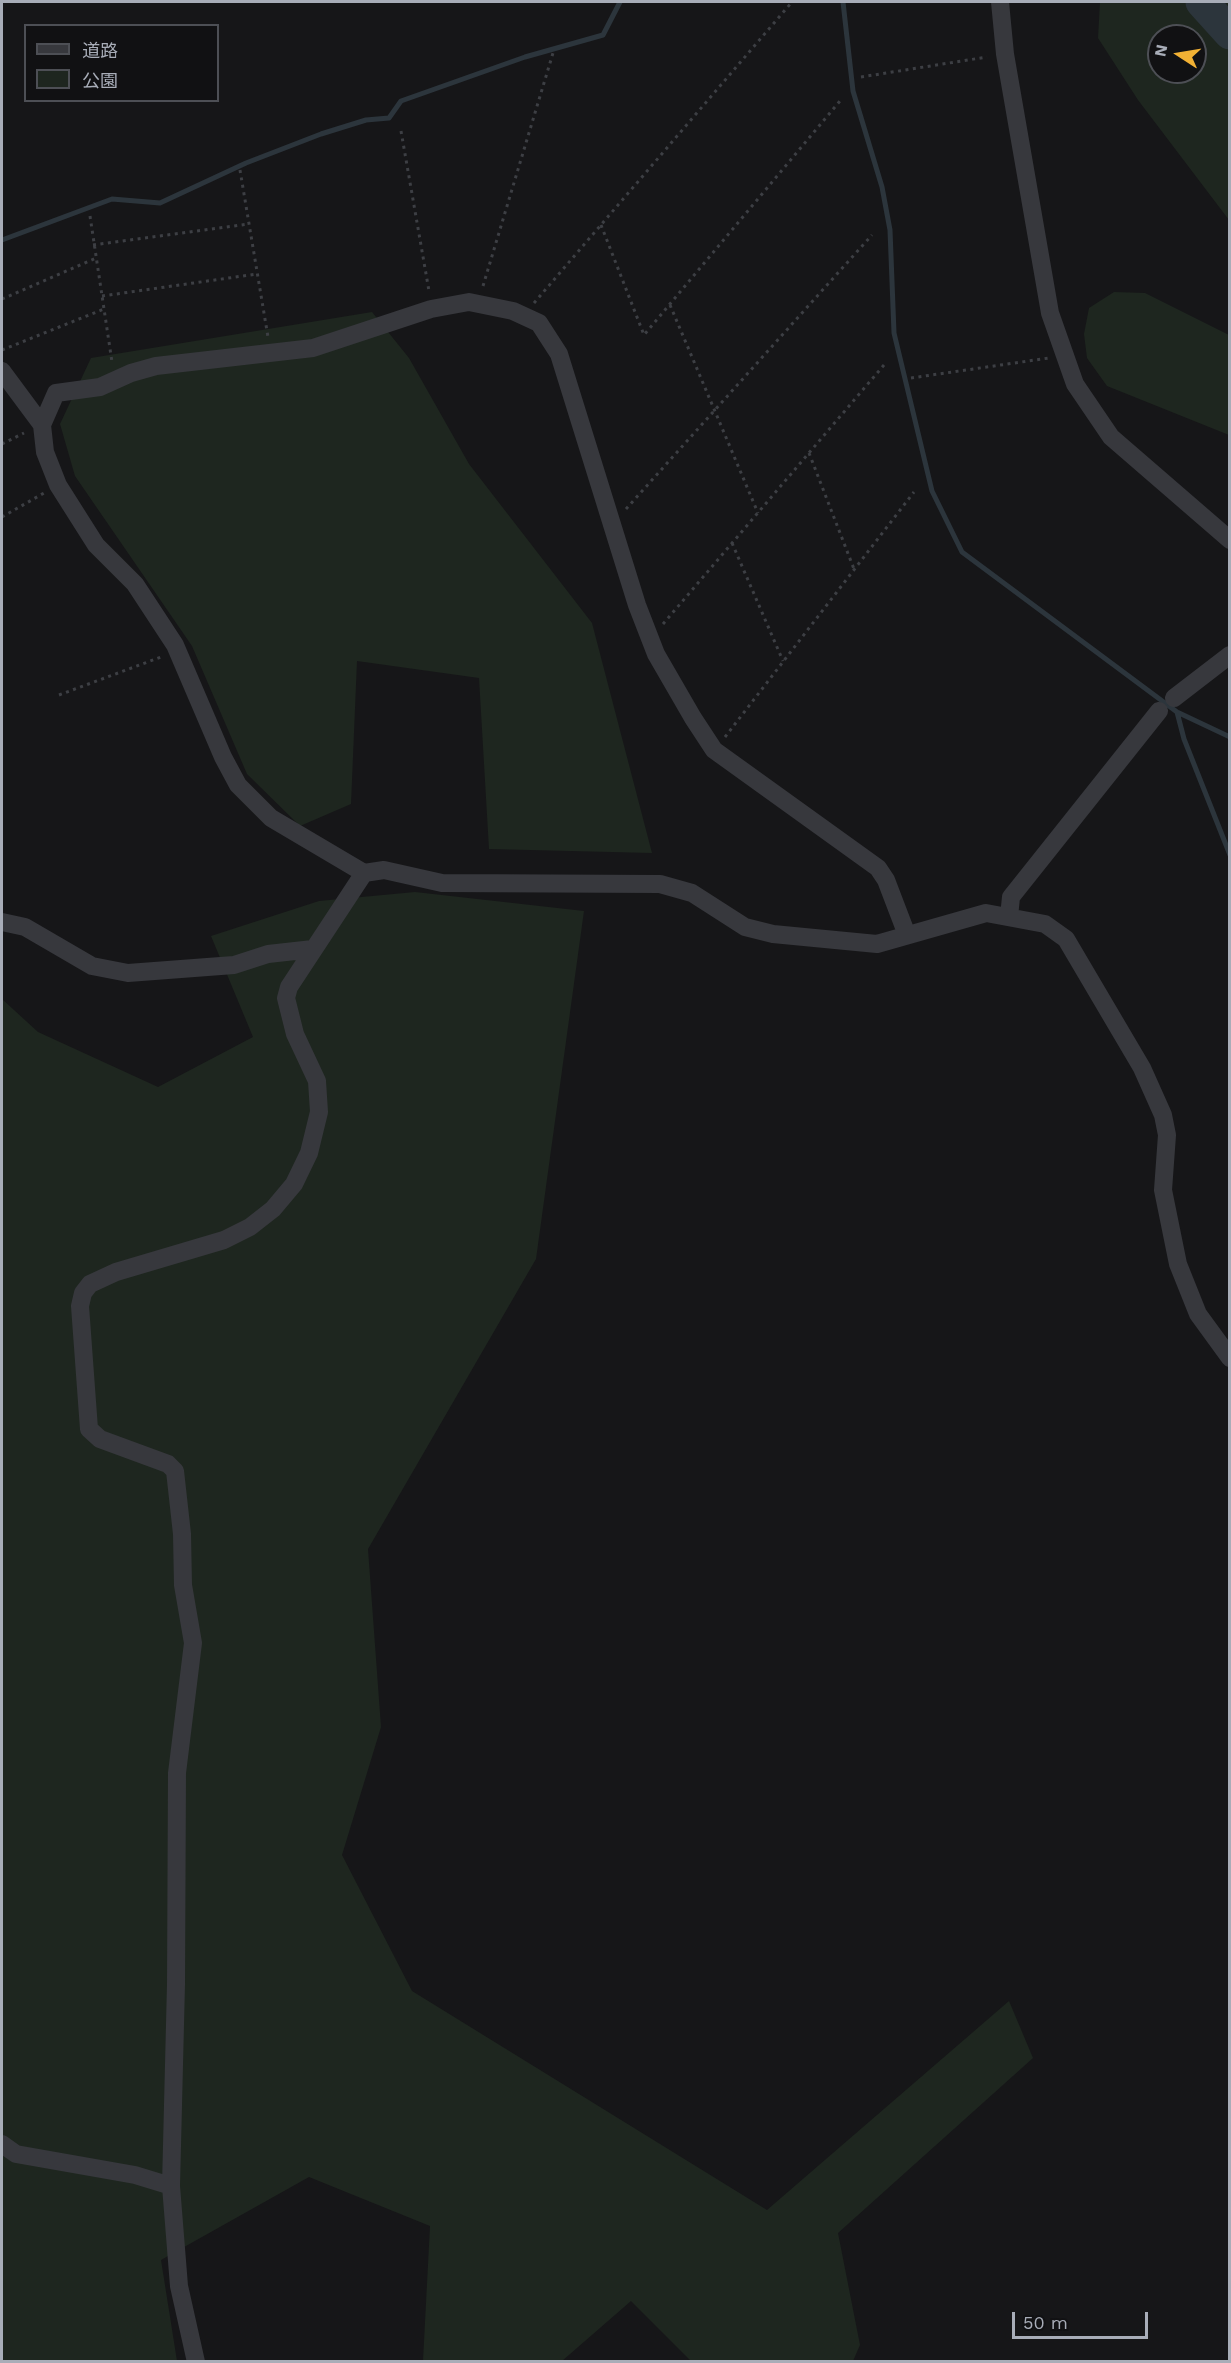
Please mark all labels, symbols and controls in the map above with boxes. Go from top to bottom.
legend [24,24,219,102]
north arrow [1147,24,1207,84]
text: 道路 [82,40,118,61]
text: N [1150,43,1171,58]
text: 公園 [82,70,118,91]
scale bar [1015,2300,1152,2338]
text: 50 m [1023,2312,1068,2333]

